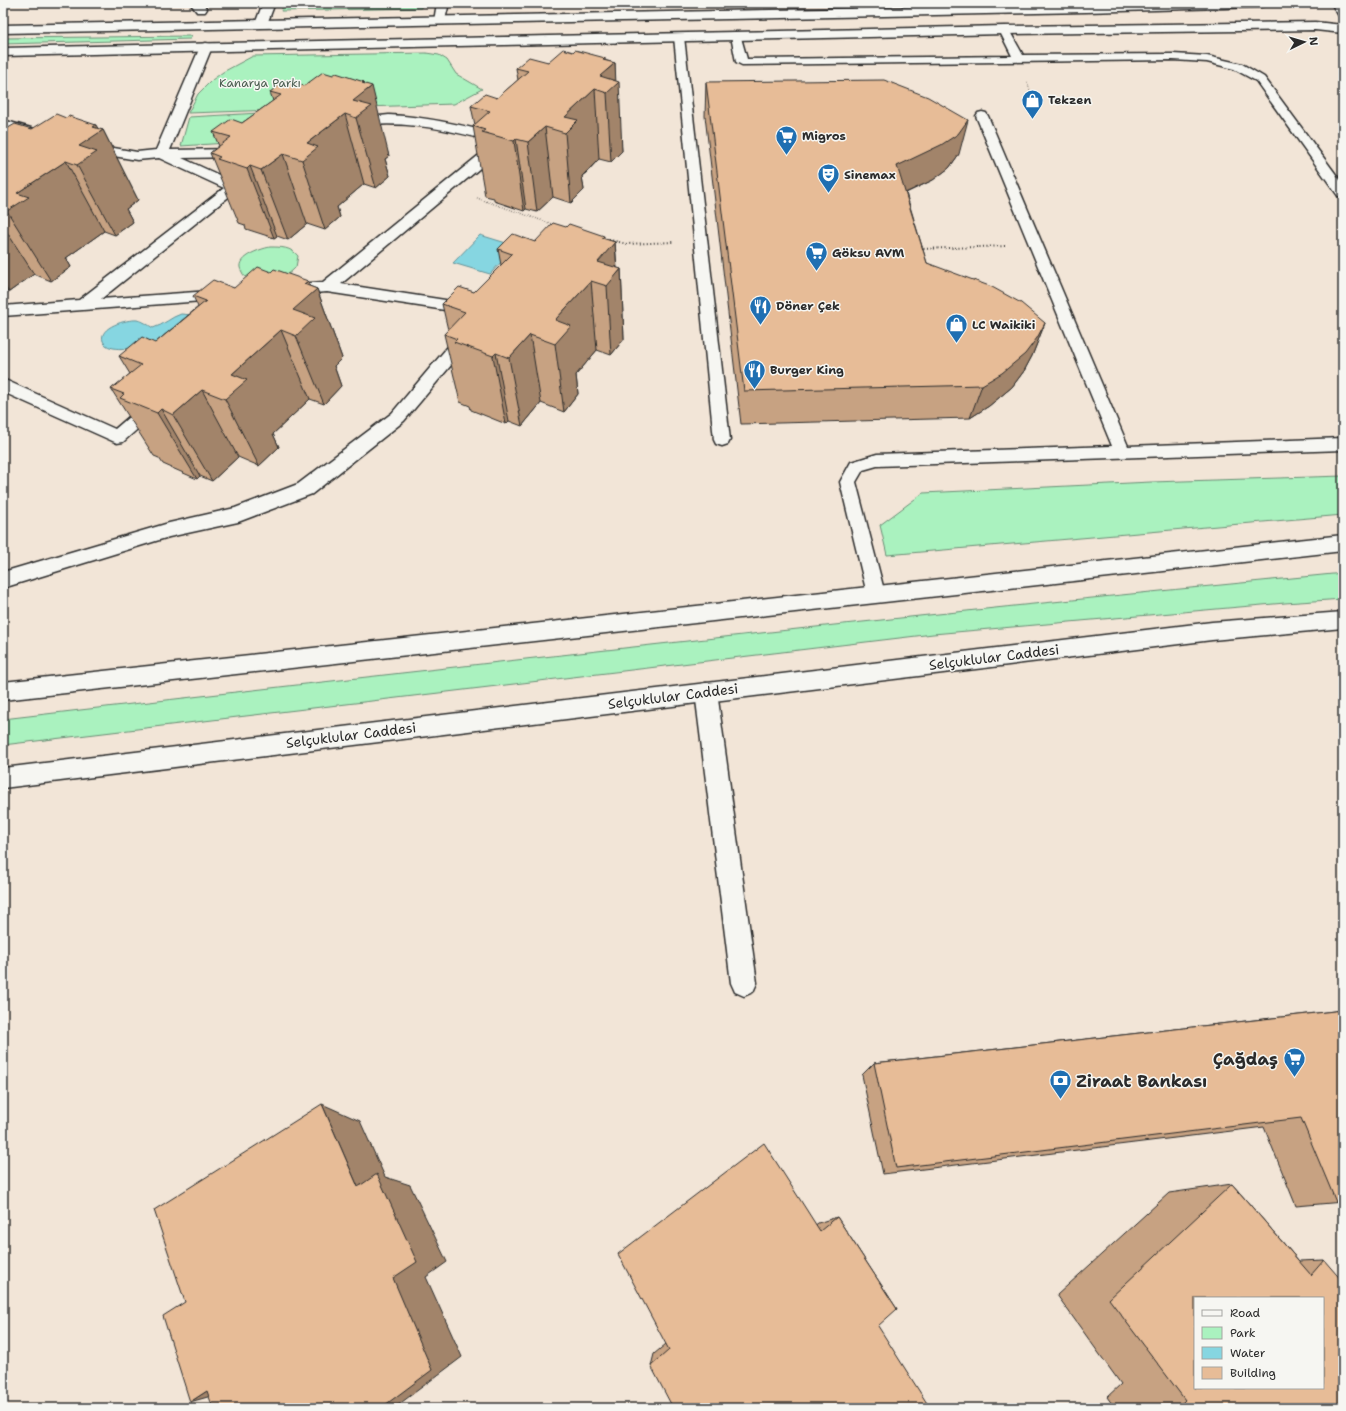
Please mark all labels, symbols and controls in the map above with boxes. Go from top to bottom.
north arrow [1284,22,1324,62]
text: N [1306,36,1321,46]
park label: Kanarya Parkı [219,75,301,91]
shop icon: Tekzen [1020,87,1046,120]
place label: Tekzen [1048,92,1091,108]
supermarket icon: Migros [774,123,800,156]
place label: Migros [802,128,846,144]
theatre icon: Sinemax [815,162,841,195]
place label: Sinemax [844,167,896,183]
supermarket icon: Göksu AVM [804,240,830,273]
place label: Göksu AVM [832,245,905,261]
restaurant icon: Döner Çek [747,293,773,326]
place label: Döner Çek [776,298,840,314]
shop icon: LC Waikiki [943,312,969,345]
place label: LC Waikiki [972,317,1036,333]
restaurant icon: Burger King [742,357,768,390]
place label: Burger King [770,362,844,378]
street label: Selçuklular Caddesi [928,640,1060,674]
street label: Selçuklular Caddesi [607,679,739,713]
street label: Selçuklular Caddesi [285,718,417,752]
supermarket icon: Çağdaş [1281,1046,1307,1079]
place label: Çağdaş [1213,1048,1278,1070]
bank icon: Ziraat Bankası [1048,1068,1074,1101]
place label: Ziraat Bankası [1076,1070,1207,1092]
legend [1194,1297,1324,1389]
text: Road [1230,1305,1261,1321]
text: Park [1230,1325,1256,1341]
text: Water [1230,1345,1266,1361]
text: Building [1230,1365,1276,1381]

